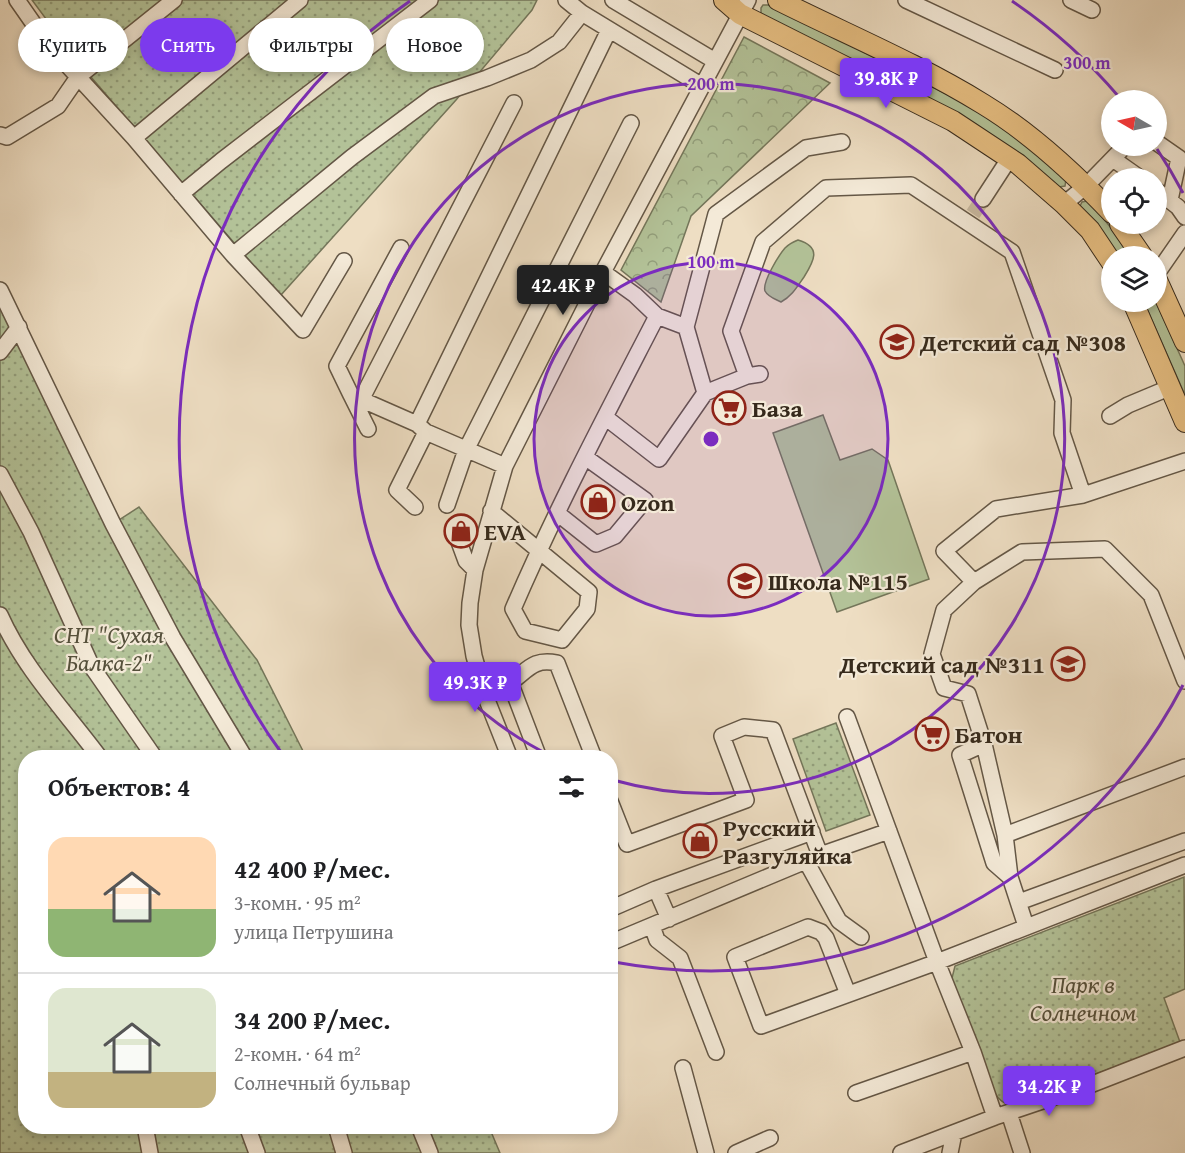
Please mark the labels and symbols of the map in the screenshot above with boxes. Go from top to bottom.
text: 300 m [1063,49,1111,76]
pin: 39.8K ₽ [831,58,941,109]
text: 200 m [687,70,735,97]
north arrow [1101,90,1167,156]
text: 100 m [687,248,735,275]
pin: 42.4K ₽ [508,265,618,316]
school or university icon: Детский сад №308 [879,324,915,360]
place label: Детский сад №308 [919,325,1126,360]
supermarket icon: База [711,390,747,426]
place label: База [752,391,804,426]
centre of rings [701,429,721,449]
shop icon: Ozon [580,484,616,520]
place label: Ozon [621,485,675,520]
shop icon: EVA [443,513,479,549]
place label: EVA [484,514,527,549]
school or university icon: Школа №115 [727,563,763,599]
place label: Школа №115 [768,564,908,599]
park label: СНТ "Сухая Балка-2" [54,617,164,680]
school or university icon: Детский сад №311 [1050,646,1086,682]
place label: Детский сад №311 [838,647,1045,682]
pin: 49.3K ₽ [420,662,530,713]
supermarket icon: Батон [914,716,950,752]
place label: Батон [955,717,1023,752]
place label: Русский Разгуляйка [723,810,853,873]
shop icon: Русский Разгуляйка [682,823,718,859]
park label: Парк в Солнечном [1030,967,1136,1030]
pin: 34.2K ₽ [994,1066,1104,1117]

